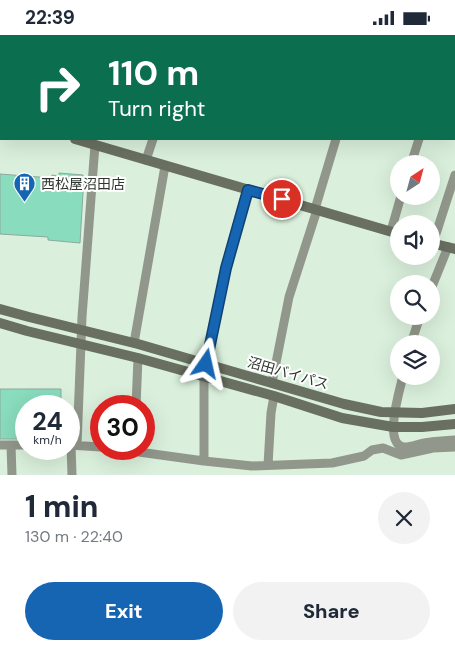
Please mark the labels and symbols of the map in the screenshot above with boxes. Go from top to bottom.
north arrow [390,155,440,205]
building icon: 西松屋沼田店 [13,172,37,203]
place label: 西松屋沼田店 [41,175,125,193]
pin [261,178,303,220]
position arrow [179,337,231,389]
street label: 沼田バイパス [245,353,331,393]
speed limit sign: 30 [90,395,155,460]

